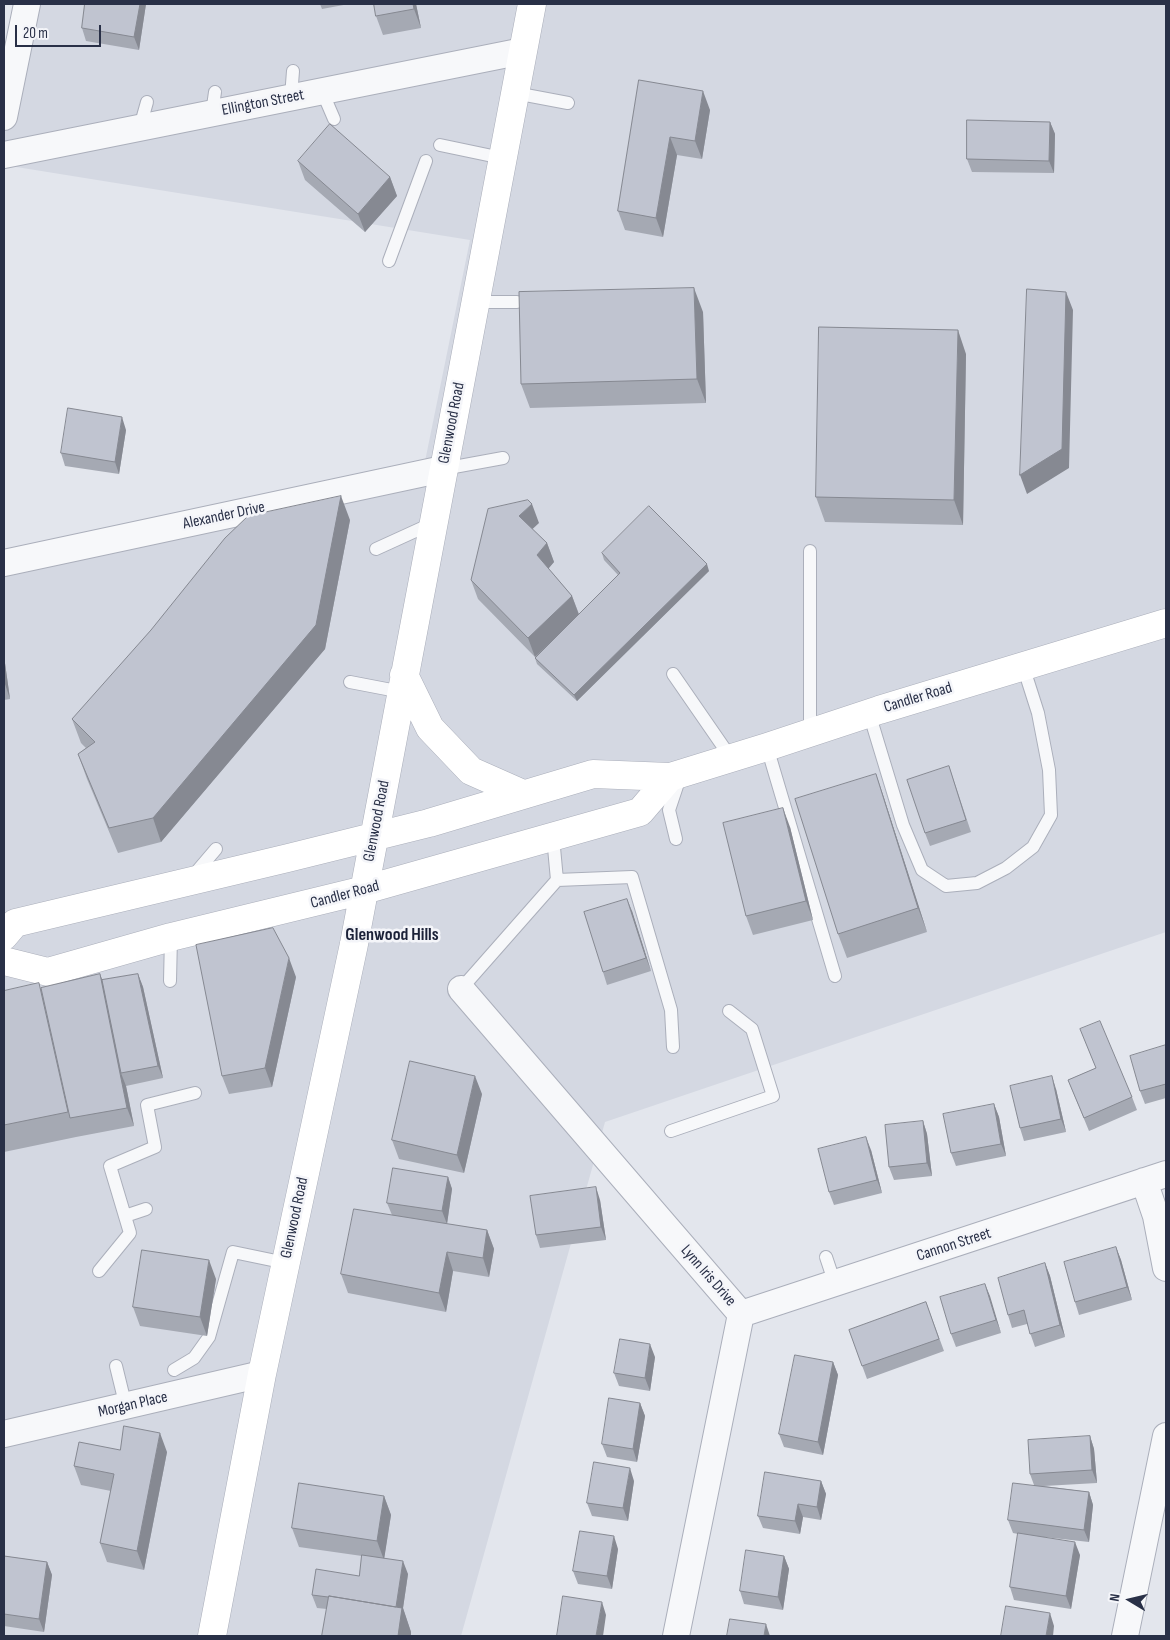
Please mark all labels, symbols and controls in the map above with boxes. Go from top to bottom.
scale bar [18,15,104,47]
text: 20 m [23,24,48,43]
street label: Ellington Street [220,86,306,120]
street label: Glenwood Road [435,381,469,465]
street label: Alexander Drive [181,498,267,534]
street label: Candler Road [882,679,954,717]
street label: Glenwood Road [360,779,394,863]
street label: Candler Road [309,877,381,913]
district label: Glenwood Hills [345,924,439,946]
street label: Glenwood Road [277,1176,313,1260]
street label: Cannon Street [914,1224,994,1266]
street label: Lynn Iris Drive [676,1241,740,1311]
street label: Morgan Place [96,1388,170,1422]
north arrow [1105,1575,1155,1625]
text: N [1106,1593,1124,1603]

